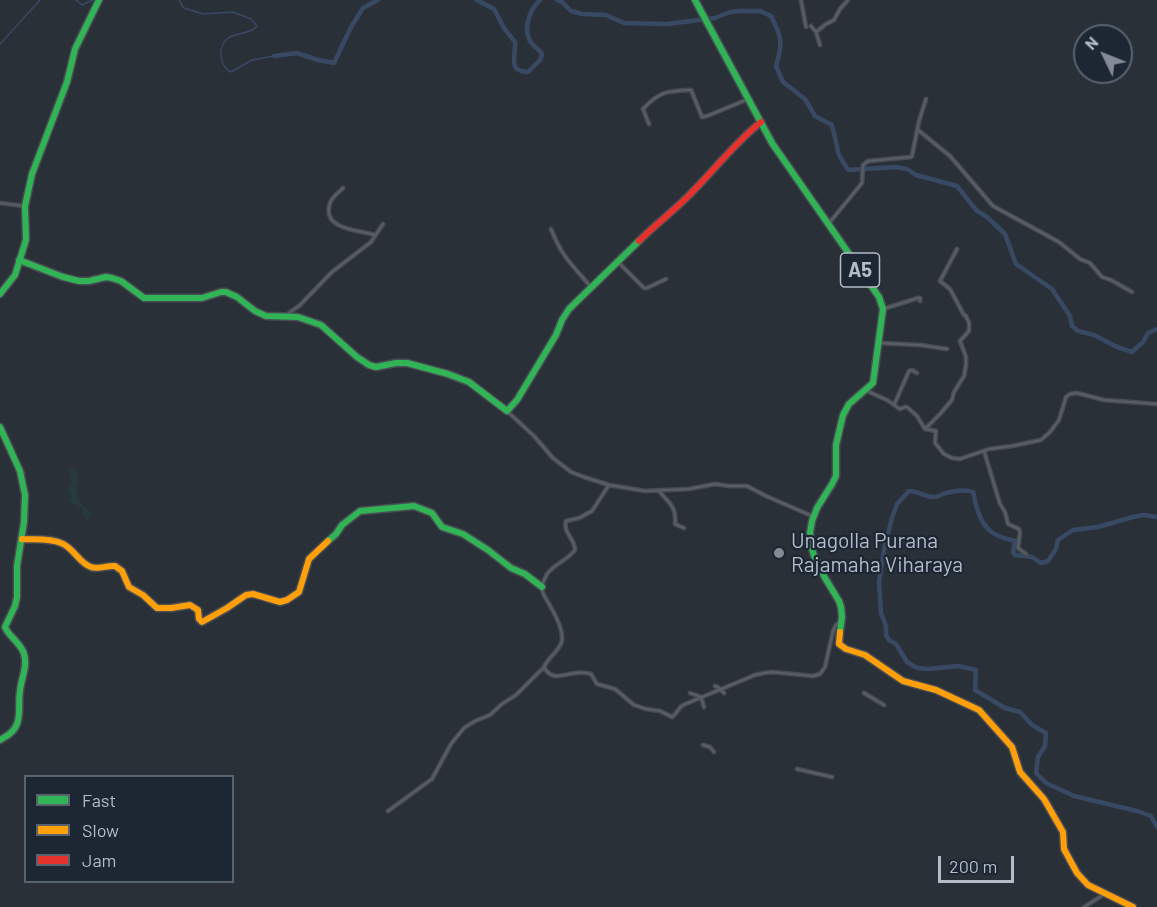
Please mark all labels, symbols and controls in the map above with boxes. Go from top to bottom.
north arrow [1073,24,1133,84]
text: N [1080,32,1102,53]
road number: A5 [840,253,880,287]
place label: Unagolla Purana Rajamaha Viharaya [791,528,963,578]
marker: Unagolla Purana Rajamaha Viharaya [772,546,786,560]
legend [24,775,234,883]
text: Fast [82,789,116,811]
text: Slow [82,819,119,841]
scale bar [941,844,1018,882]
text: Jam [82,849,116,871]
text: 200 m [949,855,997,877]

